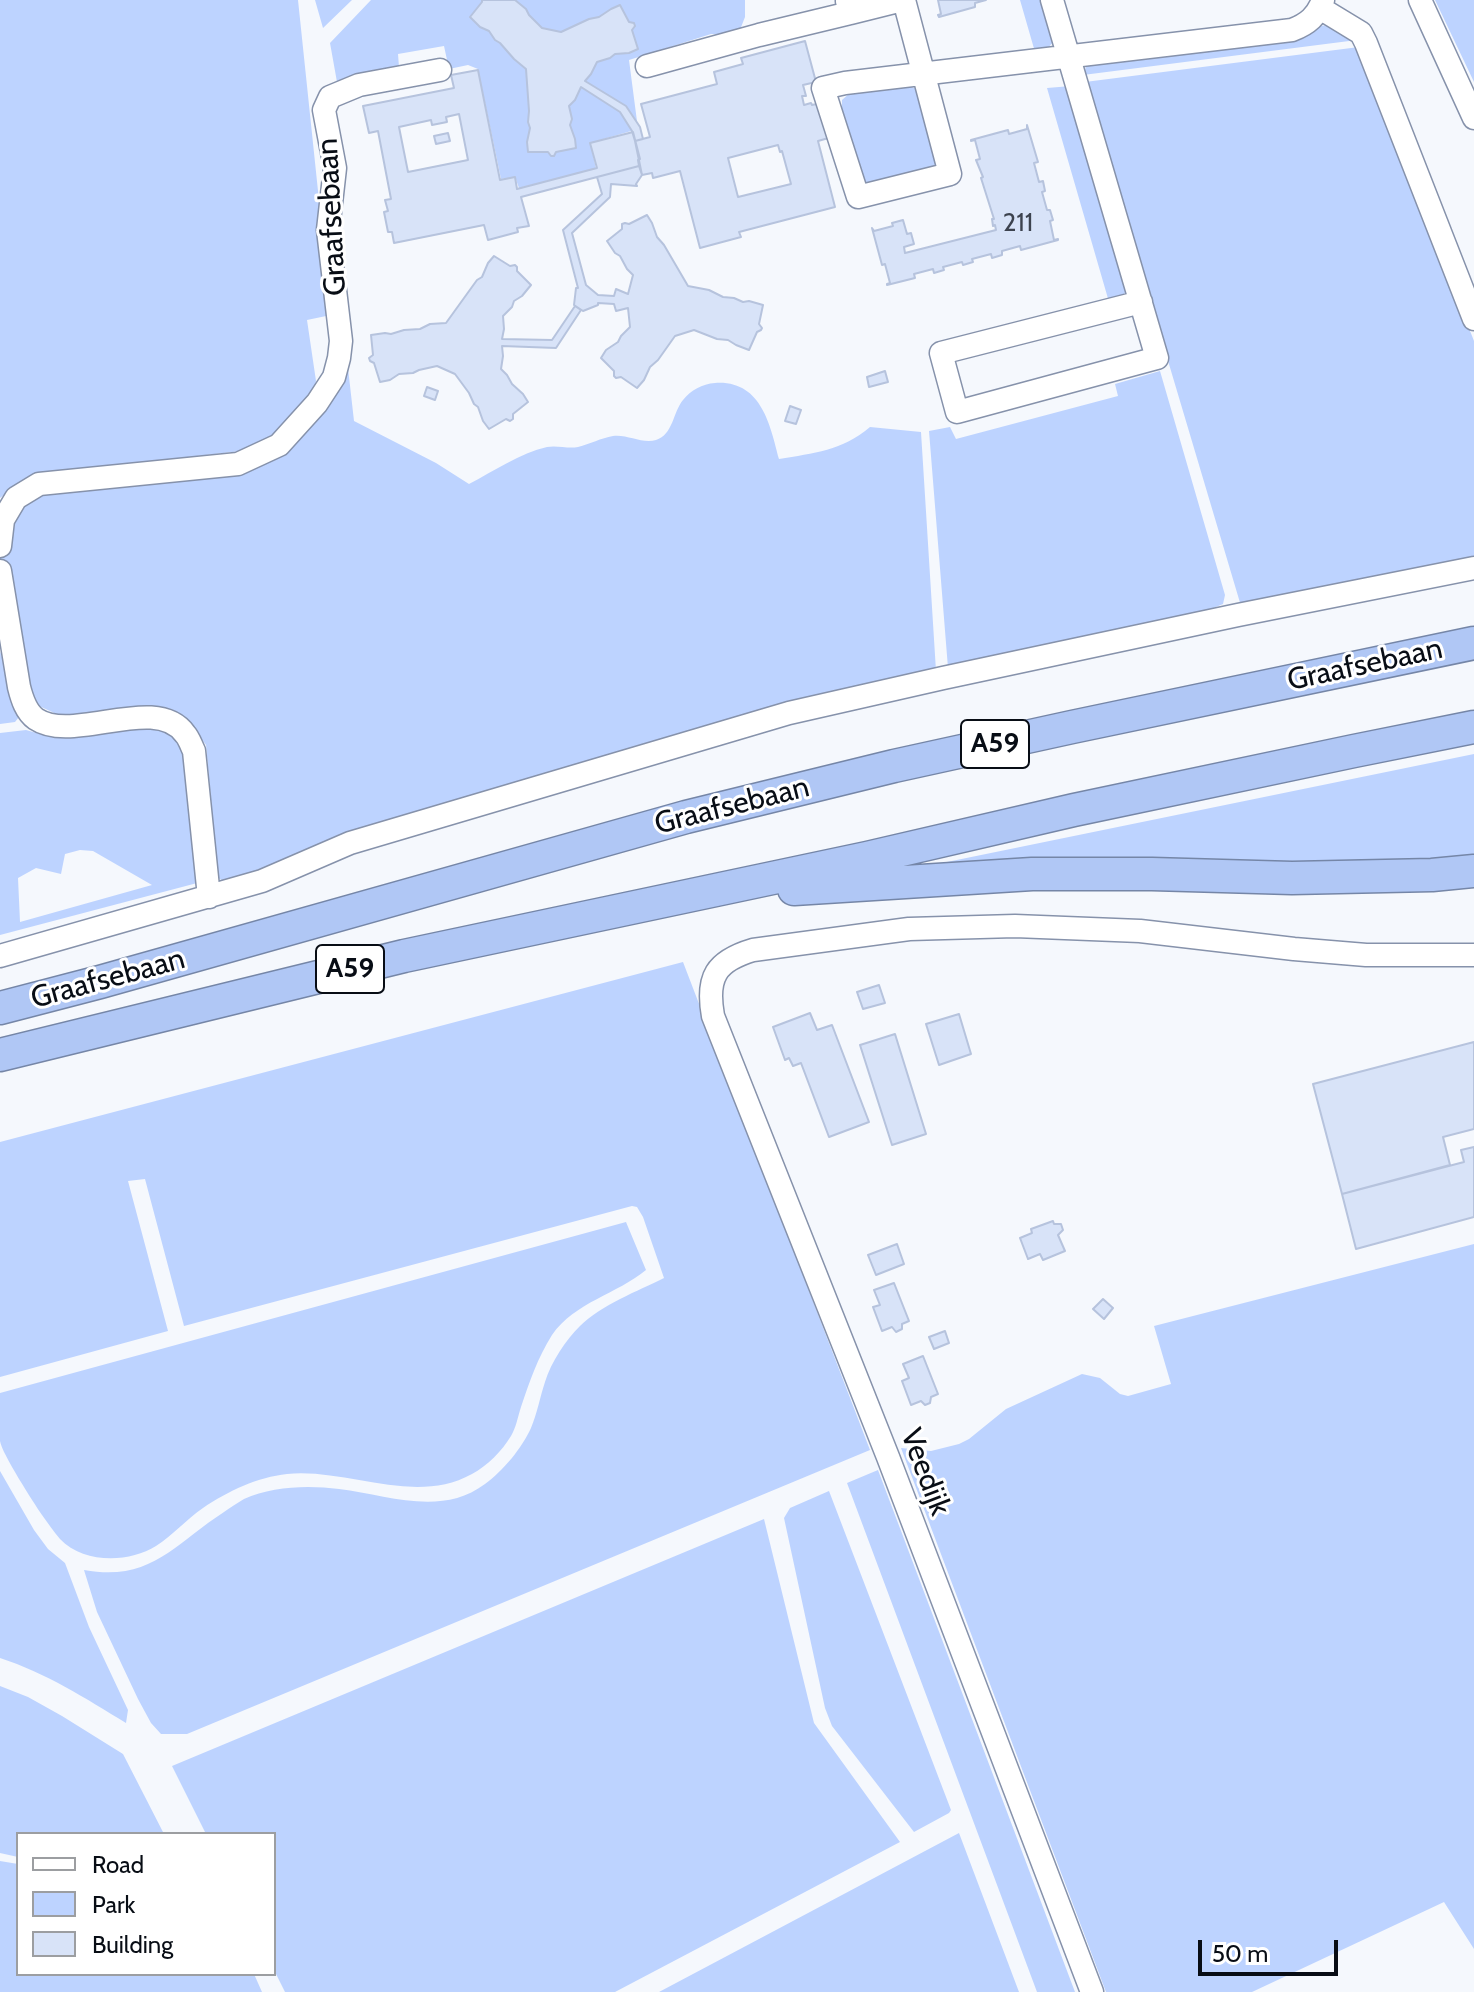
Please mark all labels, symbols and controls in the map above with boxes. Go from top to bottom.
street label: Graafsebaan [310,137,354,297]
house number: 211 [1003,207,1033,239]
street label: Graafsebaan [1284,631,1446,699]
road number: A59 [961,720,1029,768]
street label: Graafsebaan [651,769,813,843]
street label: Graafsebaan [27,941,189,1017]
road number: A59 [316,945,384,993]
street label: Veedijk [892,1424,958,1520]
legend [16,1832,276,1976]
text: Road [92,1850,144,1879]
text: Park [92,1890,135,1919]
scale bar [1202,1924,1342,1974]
text: Building [92,1930,173,1959]
text: 50 m [1212,1939,1268,1968]

